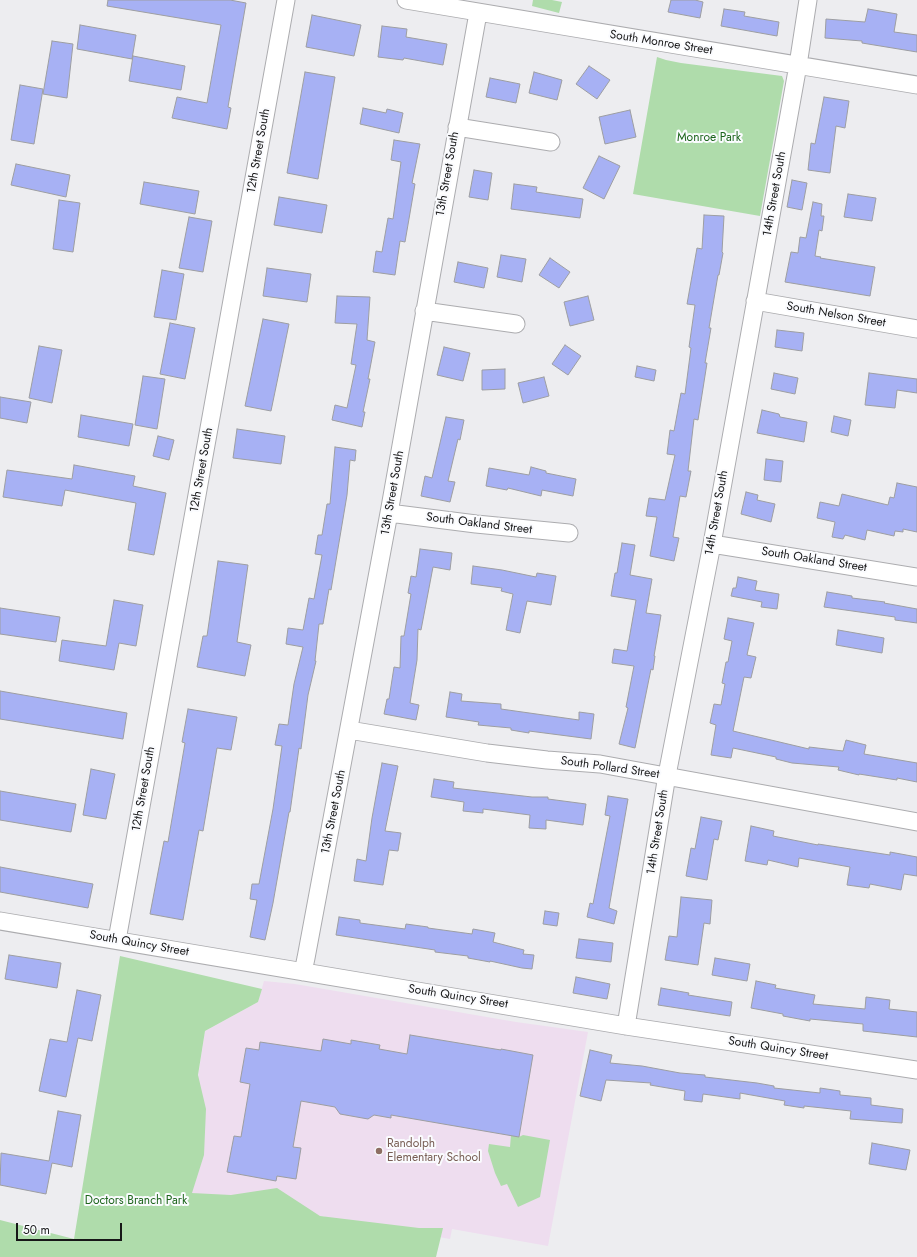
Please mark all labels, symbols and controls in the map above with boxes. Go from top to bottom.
street label: South Monroe Street [609,28,713,58]
street label: 12th Street South [244,107,274,195]
street label: 13th Street South [433,131,463,217]
park label: Monroe Park [677,131,741,145]
street label: 14th Street South [760,150,790,238]
street label: South Nelson Street [785,299,887,331]
street label: 12th Street South [187,426,217,514]
street label: 13th Street South [378,450,408,536]
street label: 14th Street South [702,469,732,557]
street label: South Oakland Street [425,510,533,538]
street label: South Oakland Street [760,545,868,575]
street label: 12th Street South [129,745,159,833]
street label: South Pollard Street [560,754,660,782]
street label: 13th Street South [319,769,349,855]
street label: 14th Street South [644,788,672,876]
street label: South Quincy Street [88,928,190,960]
street label: South Quincy Street [407,982,509,1012]
street label: South Quincy Street [727,1034,829,1064]
place label: Randolph Elementary School [387,1137,481,1165]
marker: Randolph Elementary School [374,1146,384,1156]
park label: Doctors Branch Park [85,1194,187,1208]
scale bar [18,1215,124,1241]
text: 50 m [23,1221,50,1239]

